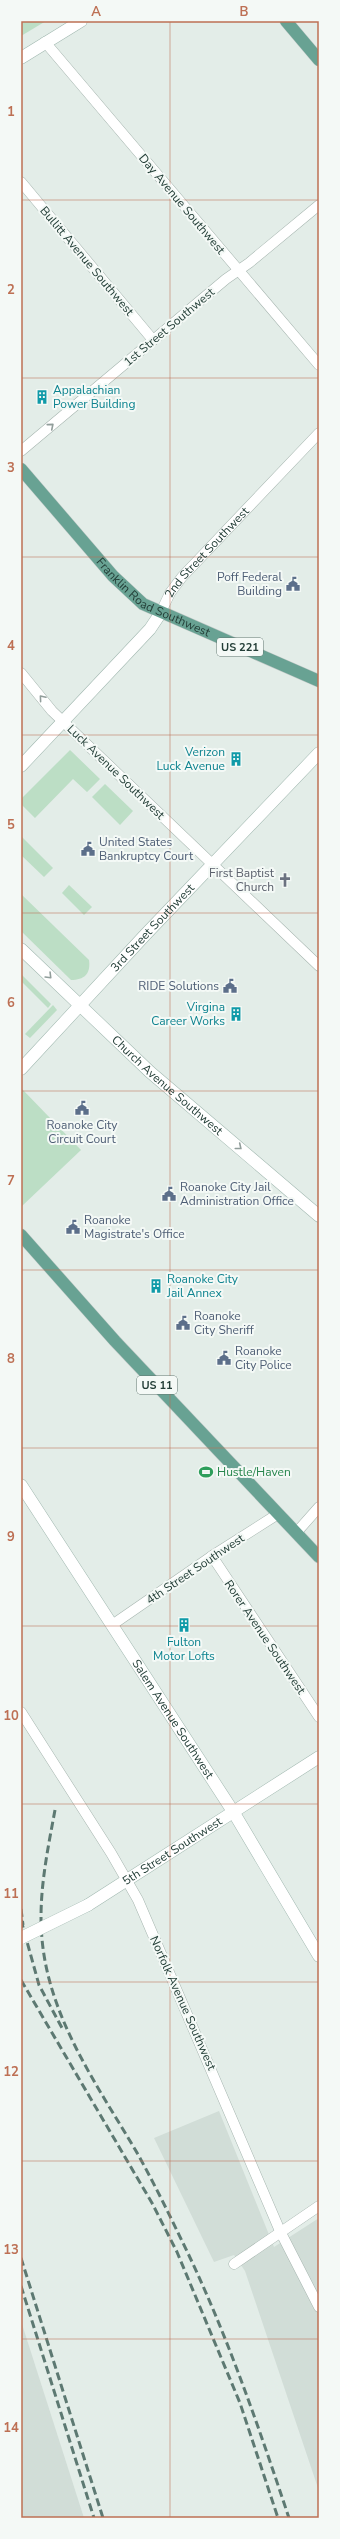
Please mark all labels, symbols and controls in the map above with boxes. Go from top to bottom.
text: A [91,3,101,21]
text: B [240,3,249,21]
text: 1 [7,103,15,121]
street label: Day Avenue Southwest [135,150,229,258]
street label: Bullitt Avenue Southwest [37,203,138,320]
text: 2 [7,281,15,299]
street label: 1st Street Southwest [120,284,218,370]
place label: Appalachian Power Building [53,382,135,412]
building icon: Appalachian Power Building [34,389,50,405]
one-way arrow [46,423,54,430]
text: 3 [7,459,15,477]
street label: 2nd Street Southwest [161,503,253,600]
street label: Franklin Road Southwest [93,554,213,641]
place label: Poff Federal Building [217,569,282,599]
public building icon: Poff Federal Building [285,576,301,592]
text: 4 [7,637,15,655]
road number: US 221 [217,638,263,656]
one-way arrow [39,695,46,702]
street label: Luck Avenue Southwest [64,721,169,823]
place label: Verizon Luck Avenue [156,744,225,774]
building icon: Verizon Luck Avenue [228,751,244,767]
text: 5 [7,816,15,834]
place label: United States Bankruptcy Court [99,834,194,864]
public building icon: United States Bankruptcy Court [80,841,96,857]
place label: First Baptist Church [209,865,275,895]
church icon: First Baptist Church [277,872,293,888]
street label: 3rd Street Southwest [107,880,198,975]
one-way arrow [44,971,52,979]
place label: RIDE Solutions [138,978,219,994]
public building icon: RIDE Solutions [222,978,238,994]
text: 6 [7,994,15,1012]
place label: Virgina Career Works [151,999,225,1029]
building icon: Virgina Career Works [228,1006,244,1022]
street label: Church Avenue Southwest [108,1032,227,1139]
public building icon: Roanoke City Circuit Court [74,1100,90,1116]
place label: Roanoke City Circuit Court [46,1117,118,1147]
one-way arrow [235,1142,242,1149]
text: 7 [7,1172,15,1190]
place label: Roanoke City Jail Administration Office [180,1179,294,1209]
public building icon: Roanoke City Jail Administration Office [161,1186,177,1202]
place label: Roanoke Magistrate's Office [84,1212,185,1242]
public building icon: Roanoke Magistrate's Office [65,1219,81,1235]
place label: Roanoke City Jail Annex [166,1271,239,1301]
building icon: Roanoke City Jail Annex [148,1278,164,1294]
place label: Roanoke City Sheriff [194,1308,255,1338]
public building icon: Roanoke City Sheriff [175,1315,191,1331]
place label: Roanoke City Police [235,1343,292,1373]
text: 8 [7,1350,15,1368]
public building icon: Roanoke City Police [216,1350,232,1366]
road number: US 11 [137,1376,177,1394]
sports icon: Hustle/Haven [198,1464,214,1480]
place label: Hustle/Haven [217,1464,291,1480]
text: 9 [7,1528,15,1546]
street label: 4th Street Southwest [143,1530,248,1608]
street label: Rorer Avenue Southwest [221,1577,310,1698]
building icon: Fulton Motor Lofts [176,1617,192,1633]
place label: Fulton Motor Lofts [153,1634,215,1664]
street label: Salem Avenue Southwest [128,1656,218,1782]
text: 10 [3,1707,19,1725]
street label: 5th Street Southwest [119,1813,226,1889]
text: 11 [3,1885,19,1903]
street label: Norfolk Avenue Southwest [146,1933,220,2073]
text: 12 [3,2063,19,2081]
text: 13 [3,2241,19,2259]
text: 14 [3,2419,19,2437]

